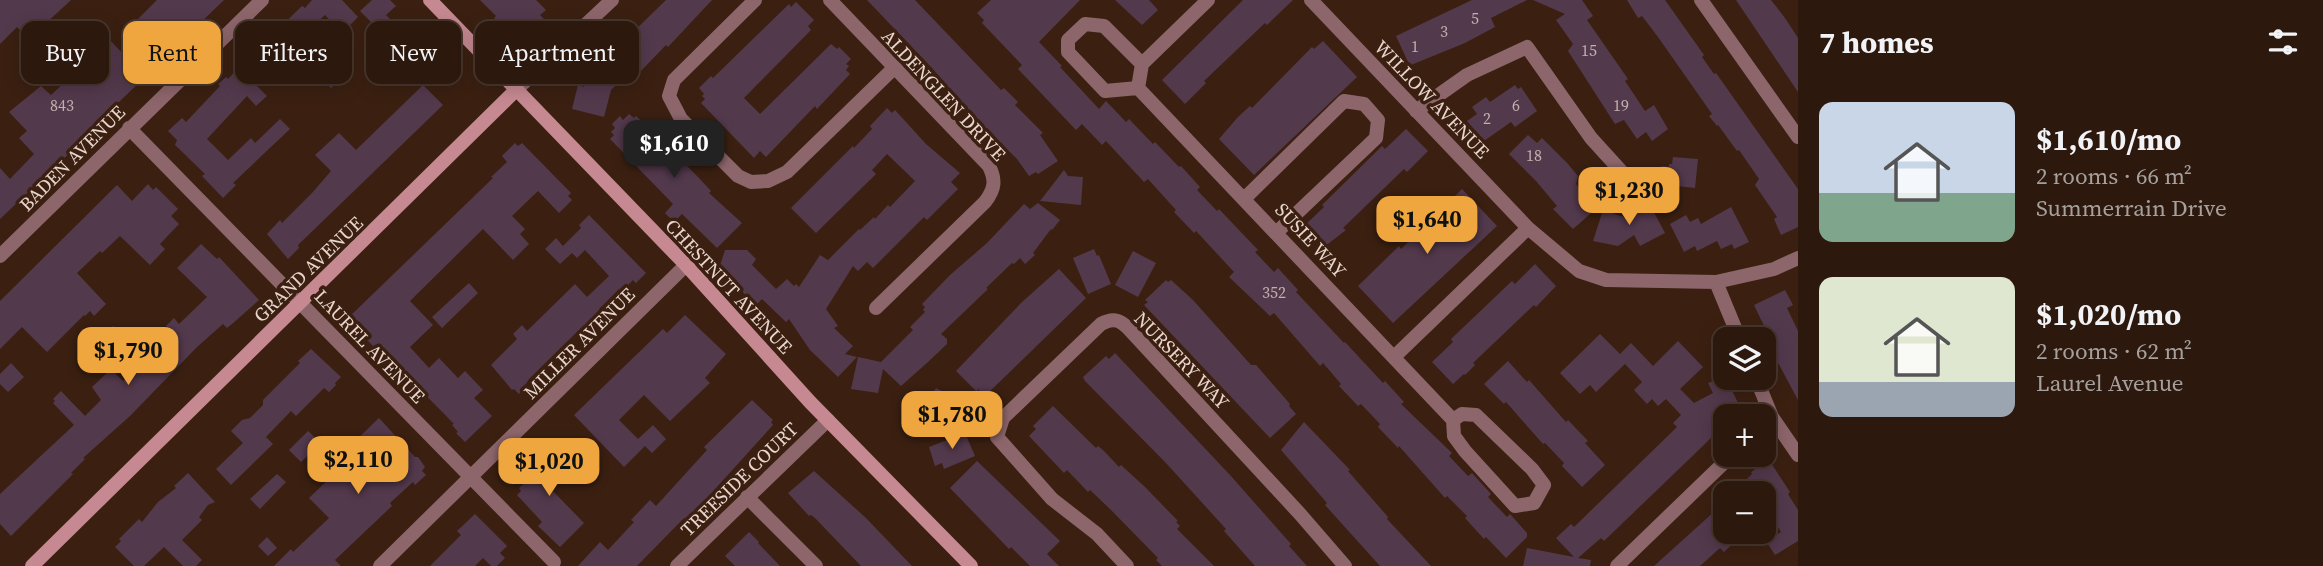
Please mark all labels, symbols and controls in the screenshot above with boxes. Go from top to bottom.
house number: 5 [1471,7,1479,29]
house number: 3 [1440,20,1448,42]
chip: Buy [21,21,109,84]
chip: Rent [123,21,221,84]
chip: Filters [235,21,352,84]
chip: New [366,21,461,84]
chip: Apartment [475,21,639,84]
text: 7 homes [1819,22,1934,63]
street label: ALDENGLEN DRIVE [876,23,1012,167]
icon: filters [2264,23,2302,61]
street label: WILLOW AVENUE [1369,34,1495,164]
house number: 1 [1411,35,1419,57]
house number: 15 [1581,39,1597,61]
house number: 843 [50,94,74,116]
house number: 6 [1512,94,1520,116]
house number: 19 [1613,94,1629,116]
street label: BADEN AVENUE [13,99,131,217]
house number: 2 [1483,107,1491,129]
text: $1,610/mo [2036,119,2181,160]
pin: $1,610 [617,120,731,180]
text: $1,610 [639,127,709,159]
icon: home [1875,130,1959,214]
house number: 18 [1526,144,1542,166]
text: 2 rooms · 66 m² [2036,160,2192,192]
pin: $1,230 [1572,168,1686,227]
text: $1,230 [1594,174,1664,206]
text: Summerrain Drive [2036,192,2227,224]
pin: $1,640 [1370,196,1484,256]
street label: SUSIE WAY [1270,197,1352,283]
text: $1,640 [1392,203,1462,235]
street label: GRAND AVENUE [248,210,368,328]
street label: CHESTNUT AVENUE [660,213,798,359]
house number: 352 [1262,281,1286,303]
street label: MILLER AVENUE [518,282,640,404]
street label: LAUREL AVENUE [309,283,431,409]
text: $1,020/mo [2036,294,2181,335]
street label: NURSERY WAY [1129,305,1235,415]
icon: home [1875,305,1959,389]
map controls [1713,327,1776,544]
button: layers [1713,327,1776,390]
pin: $1,790 [71,328,185,387]
text: $1,790 [93,334,163,366]
text: 2 rooms · 62 m² [2036,335,2192,367]
text: Laurel Avenue [2036,367,2184,399]
pin: $1,780 [895,392,1009,451]
text: $1,780 [917,398,987,430]
button: + [1713,404,1776,467]
street label: TREESIDE COURT [675,416,804,542]
pin: $2,110 [301,436,415,496]
pin: $1,020 [492,438,606,498]
text: $2,110 [323,443,393,475]
text: $1,020 [514,445,584,477]
button: − [1713,481,1776,544]

